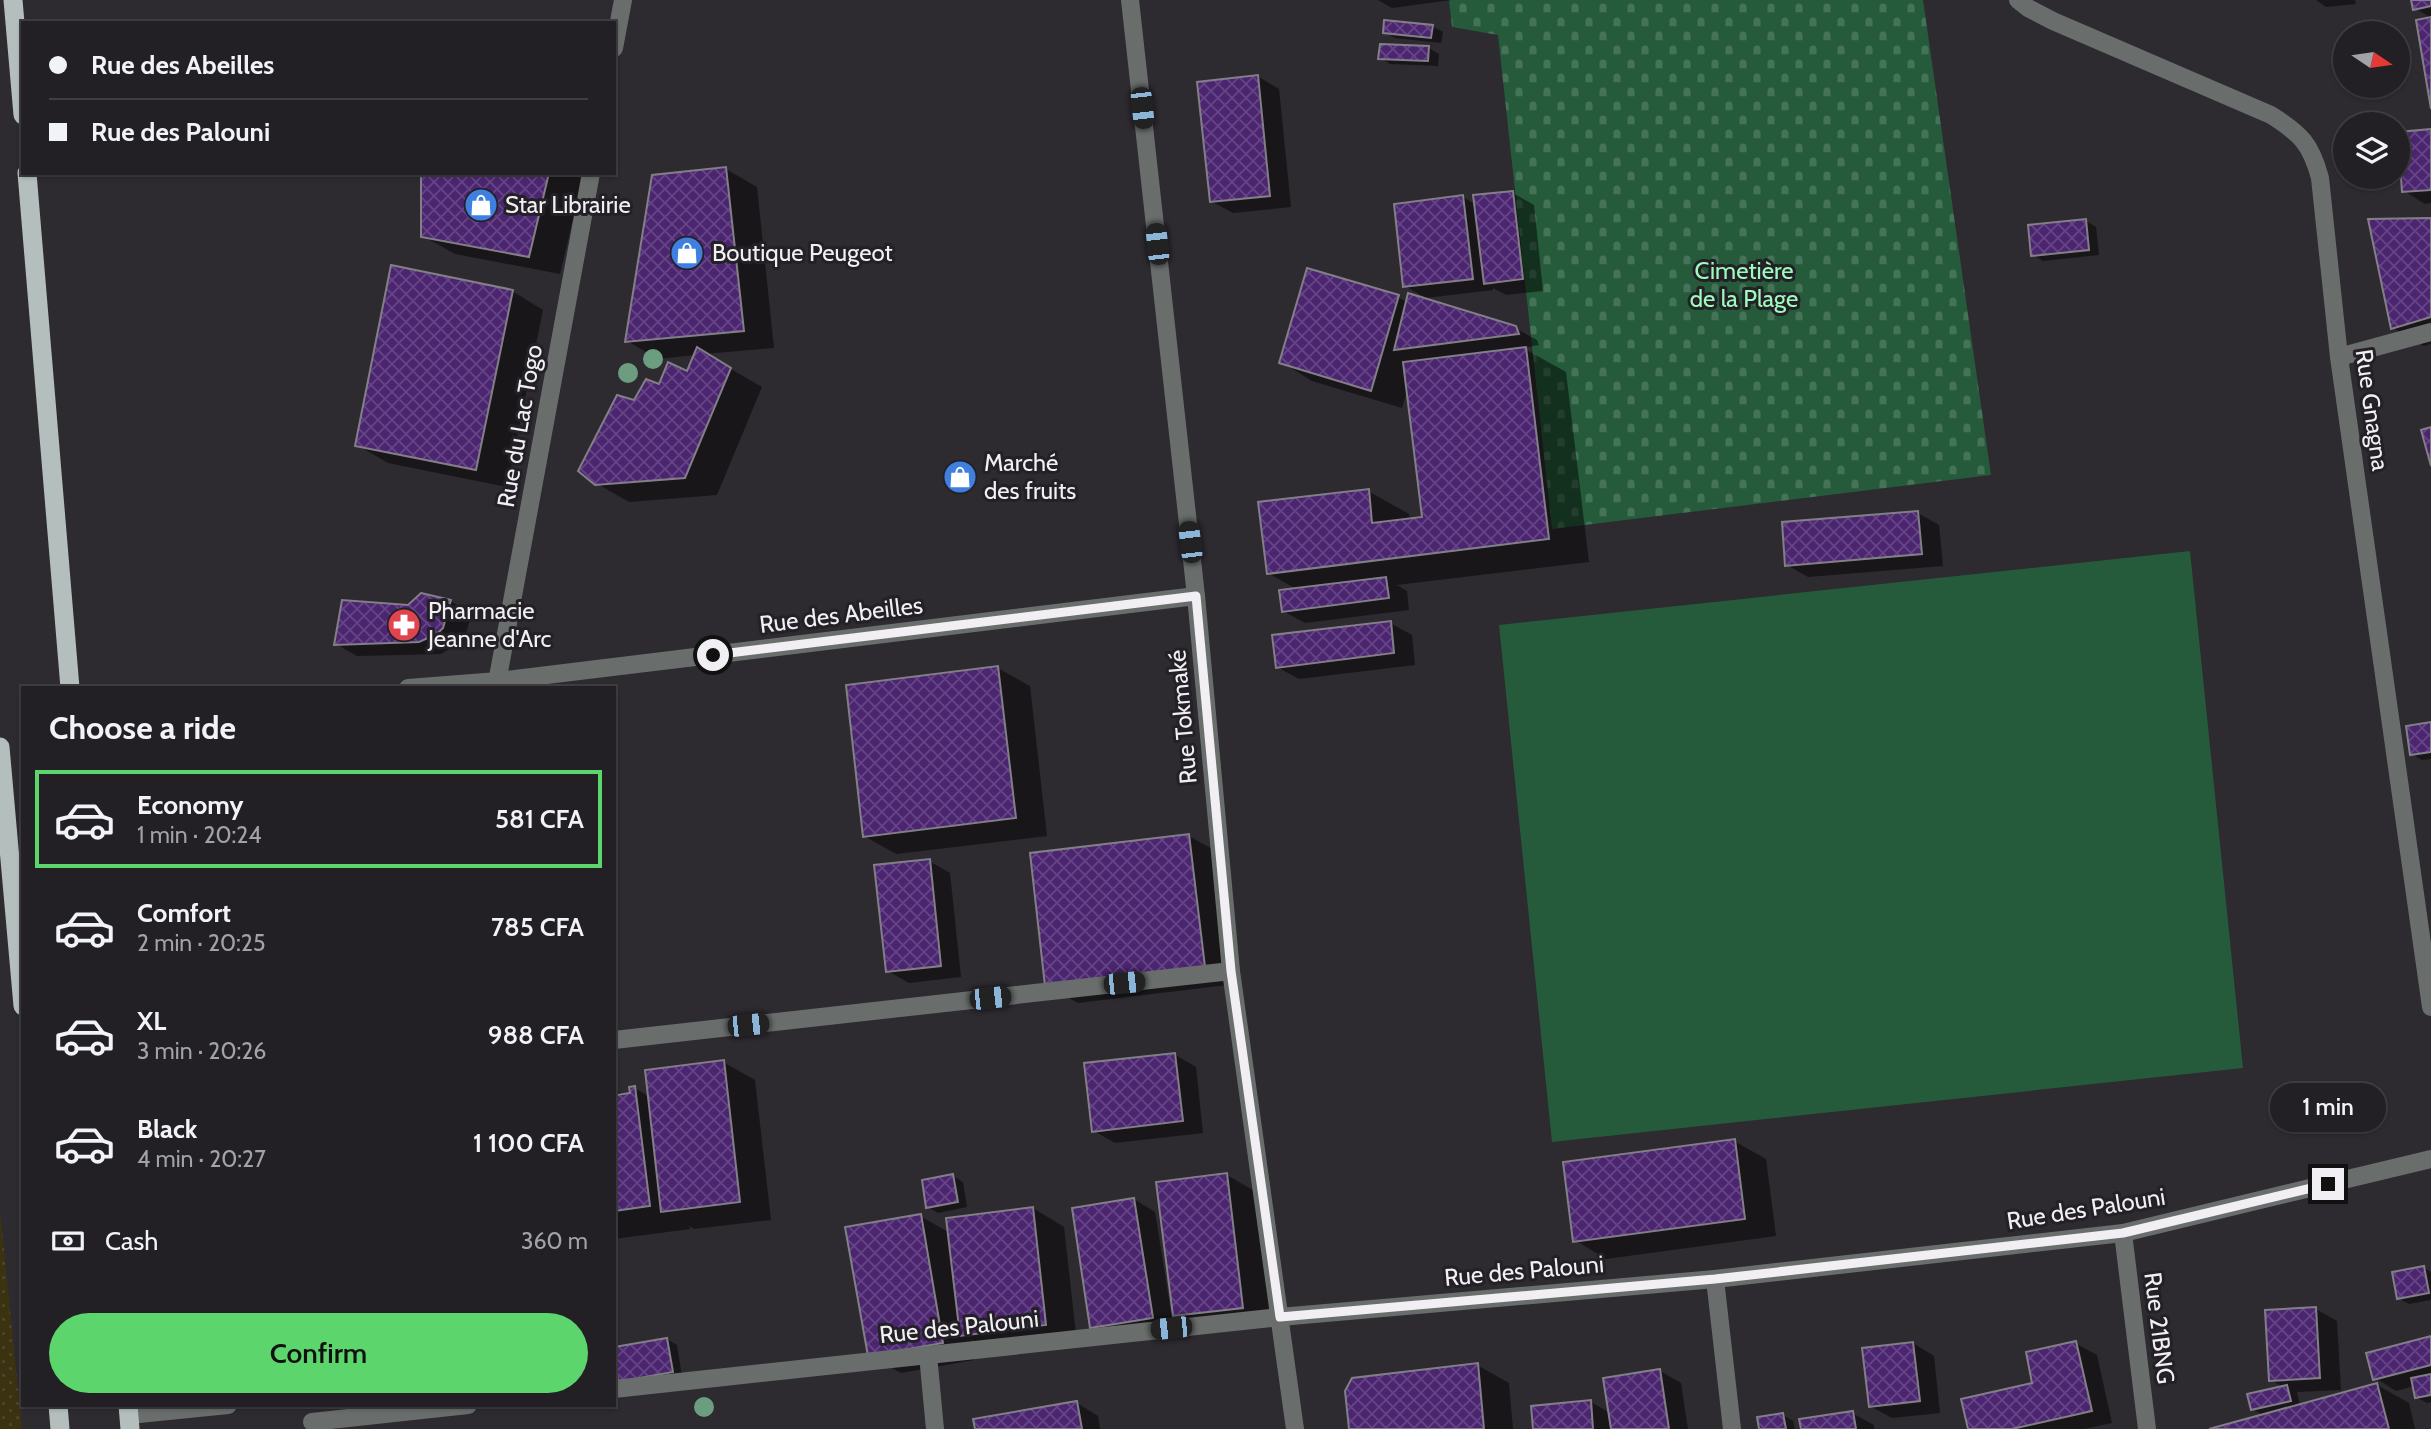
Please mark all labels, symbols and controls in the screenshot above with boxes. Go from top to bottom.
north arrow [2333,21,2410,98]
map controls [2333,21,2410,189]
text: Rue des Abeilles [91,49,274,81]
car [1130,86,1155,130]
button: layers [2333,112,2410,189]
text: Rue des Palouni [91,116,270,148]
shop icon: Star Librairie [462,186,500,224]
place label: Star Librairie [505,190,631,219]
car [1145,222,1170,266]
shop icon: Boutique Peugeot [668,234,706,272]
place label: Boutique Peugeot [712,238,893,267]
park label: Cimetière de la Plage [1690,256,1798,313]
street label: Rue du Lac Togo [491,342,548,510]
street label: Rue Gnagna [2350,347,2395,473]
place label: Marché des fruits [984,448,1076,505]
shop icon: Marché des fruits [941,458,979,496]
car [1178,520,1203,564]
street label: Rue des Abeilles [758,590,924,639]
place label: Pharmacie Jeanne d'Arc [427,596,552,653]
pharmacy icon: Pharmacie Jeanne d'Arc [385,606,423,644]
route start [697,639,729,671]
street label: Rue Tokmaké [1162,649,1203,785]
text: Choose a ride [49,708,236,747]
icon: car [53,788,116,851]
text: Economy [137,789,243,821]
text: 581 CFA [495,803,584,835]
text: 1 min · 20:24 [137,821,262,849]
icon: car [53,896,116,959]
text: Comfort [137,897,231,929]
text: 785 CFA [491,911,584,943]
text: 2 min · 20:25 [137,929,265,957]
car [1103,970,1146,996]
car [969,985,1012,1011]
icon: car [53,1004,116,1067]
text: XL [137,1005,166,1037]
car [727,1012,770,1038]
text: 988 CFA [488,1019,584,1051]
text: 3 min · 20:26 [137,1037,266,1065]
callout: 1 min [2270,1082,2386,1132]
text: 1 min [2302,1093,2354,1121]
icon: car [53,1112,116,1175]
text: Black [137,1113,197,1145]
text: 1 100 CFA [473,1127,584,1159]
text: 4 min · 20:27 [137,1145,266,1173]
route end [2312,1168,2344,1200]
street label: Rue des Palouni [2005,1182,2167,1235]
icon: cash [49,1222,87,1260]
text: Cash [105,1225,158,1257]
text: 360 m [521,1227,588,1255]
street label: Rue des Palouni [1443,1249,1605,1292]
street label: Rue 21BNG [2138,1270,2181,1385]
street label: Rue des Palouni [878,1304,1040,1349]
button: Confirm [49,1313,588,1393]
car [1150,1315,1193,1341]

